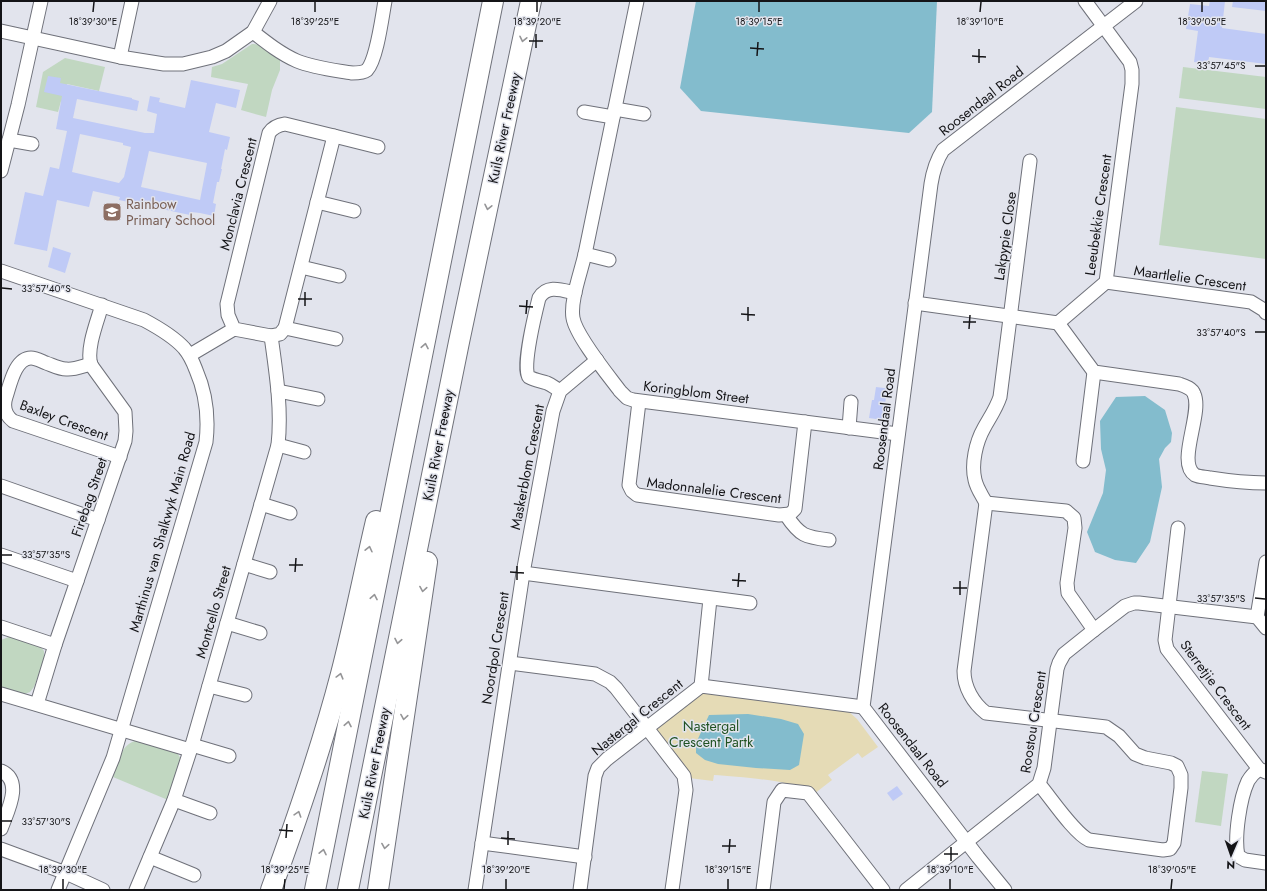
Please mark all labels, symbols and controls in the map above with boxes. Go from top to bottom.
text: 18°39'30"E [69,14,117,29]
text: 18°39'25"E [291,14,339,29]
text: 18°39'20"E [513,14,561,29]
text: 18°39'15"E [735,14,783,29]
text: 18°39'10"E [956,14,1004,29]
text: 18°39'05"E [1178,14,1226,29]
one-way arrow [520,36,528,42]
text: 33°57'45"S [1196,58,1246,73]
street label: Roosendaal Road [934,62,1028,140]
street label: Kuils River Freeway [482,70,526,185]
street label: Monclavia Crescent [214,135,262,252]
street label: Leeubekkie Crescent [1080,152,1117,277]
street label: Lakpypie Close [989,190,1021,282]
place label: Rainbow Primary School [126,194,215,230]
school or university icon: Rainbow Primary School [101,201,123,223]
one-way arrow [484,204,492,211]
street label: Maartlelie Crescent [1132,260,1248,296]
text: 33°57'40"S [21,281,71,296]
text: 33°57'40"S [1196,325,1246,340]
one-way arrow [420,343,428,349]
street label: Roosendaal Road [868,367,900,471]
street label: Koringblom Street [642,376,751,408]
street label: Kuils River Freeway [417,387,459,502]
street label: Baxley Crescent [17,395,112,445]
street label: Maskerblom Crescent [505,402,549,531]
street label: Marthinus van Shalkwyk Main Road [124,430,200,634]
street label: Firebag Street [66,454,112,539]
street label: Madonnalelie Crescent [646,472,783,508]
one-way arrow [365,546,373,552]
text: 33°57'35"S [22,547,71,562]
street label: Montcello Street [190,563,236,661]
one-way arrow [419,585,428,592]
street label: Noordpol Crescent [476,590,514,706]
text: 33°57'35"S [1197,591,1246,606]
one-way arrow [370,594,378,600]
street label: Sterretjie Crescent [1175,636,1257,735]
one-way arrow [395,638,403,644]
street label: Roostou Crescent [1015,669,1051,774]
one-way arrow [336,673,344,679]
street label: Nastergal Crescent [587,674,687,760]
street label: Roosendaal Road [874,698,952,792]
street label: Kuils River Freeway [353,705,395,820]
one-way arrow [400,714,409,720]
park label: Nastergal Crescent Partk [669,716,754,752]
one-way arrow [344,721,352,728]
one-way arrow [294,810,302,817]
text: 33°57'30"S [21,814,71,829]
north arrow [1211,835,1251,875]
one-way arrow [381,843,390,849]
one-way arrow [318,849,326,855]
text: N [1226,857,1235,873]
text: 18°39'30"E [39,862,87,877]
text: 18°39'25"E [261,862,309,877]
text: 18°39'20"E [482,862,530,877]
text: 18°39'15"E [704,862,752,877]
text: 18°39'10"E [926,862,974,877]
text: 18°39'05"E [1148,862,1196,877]

